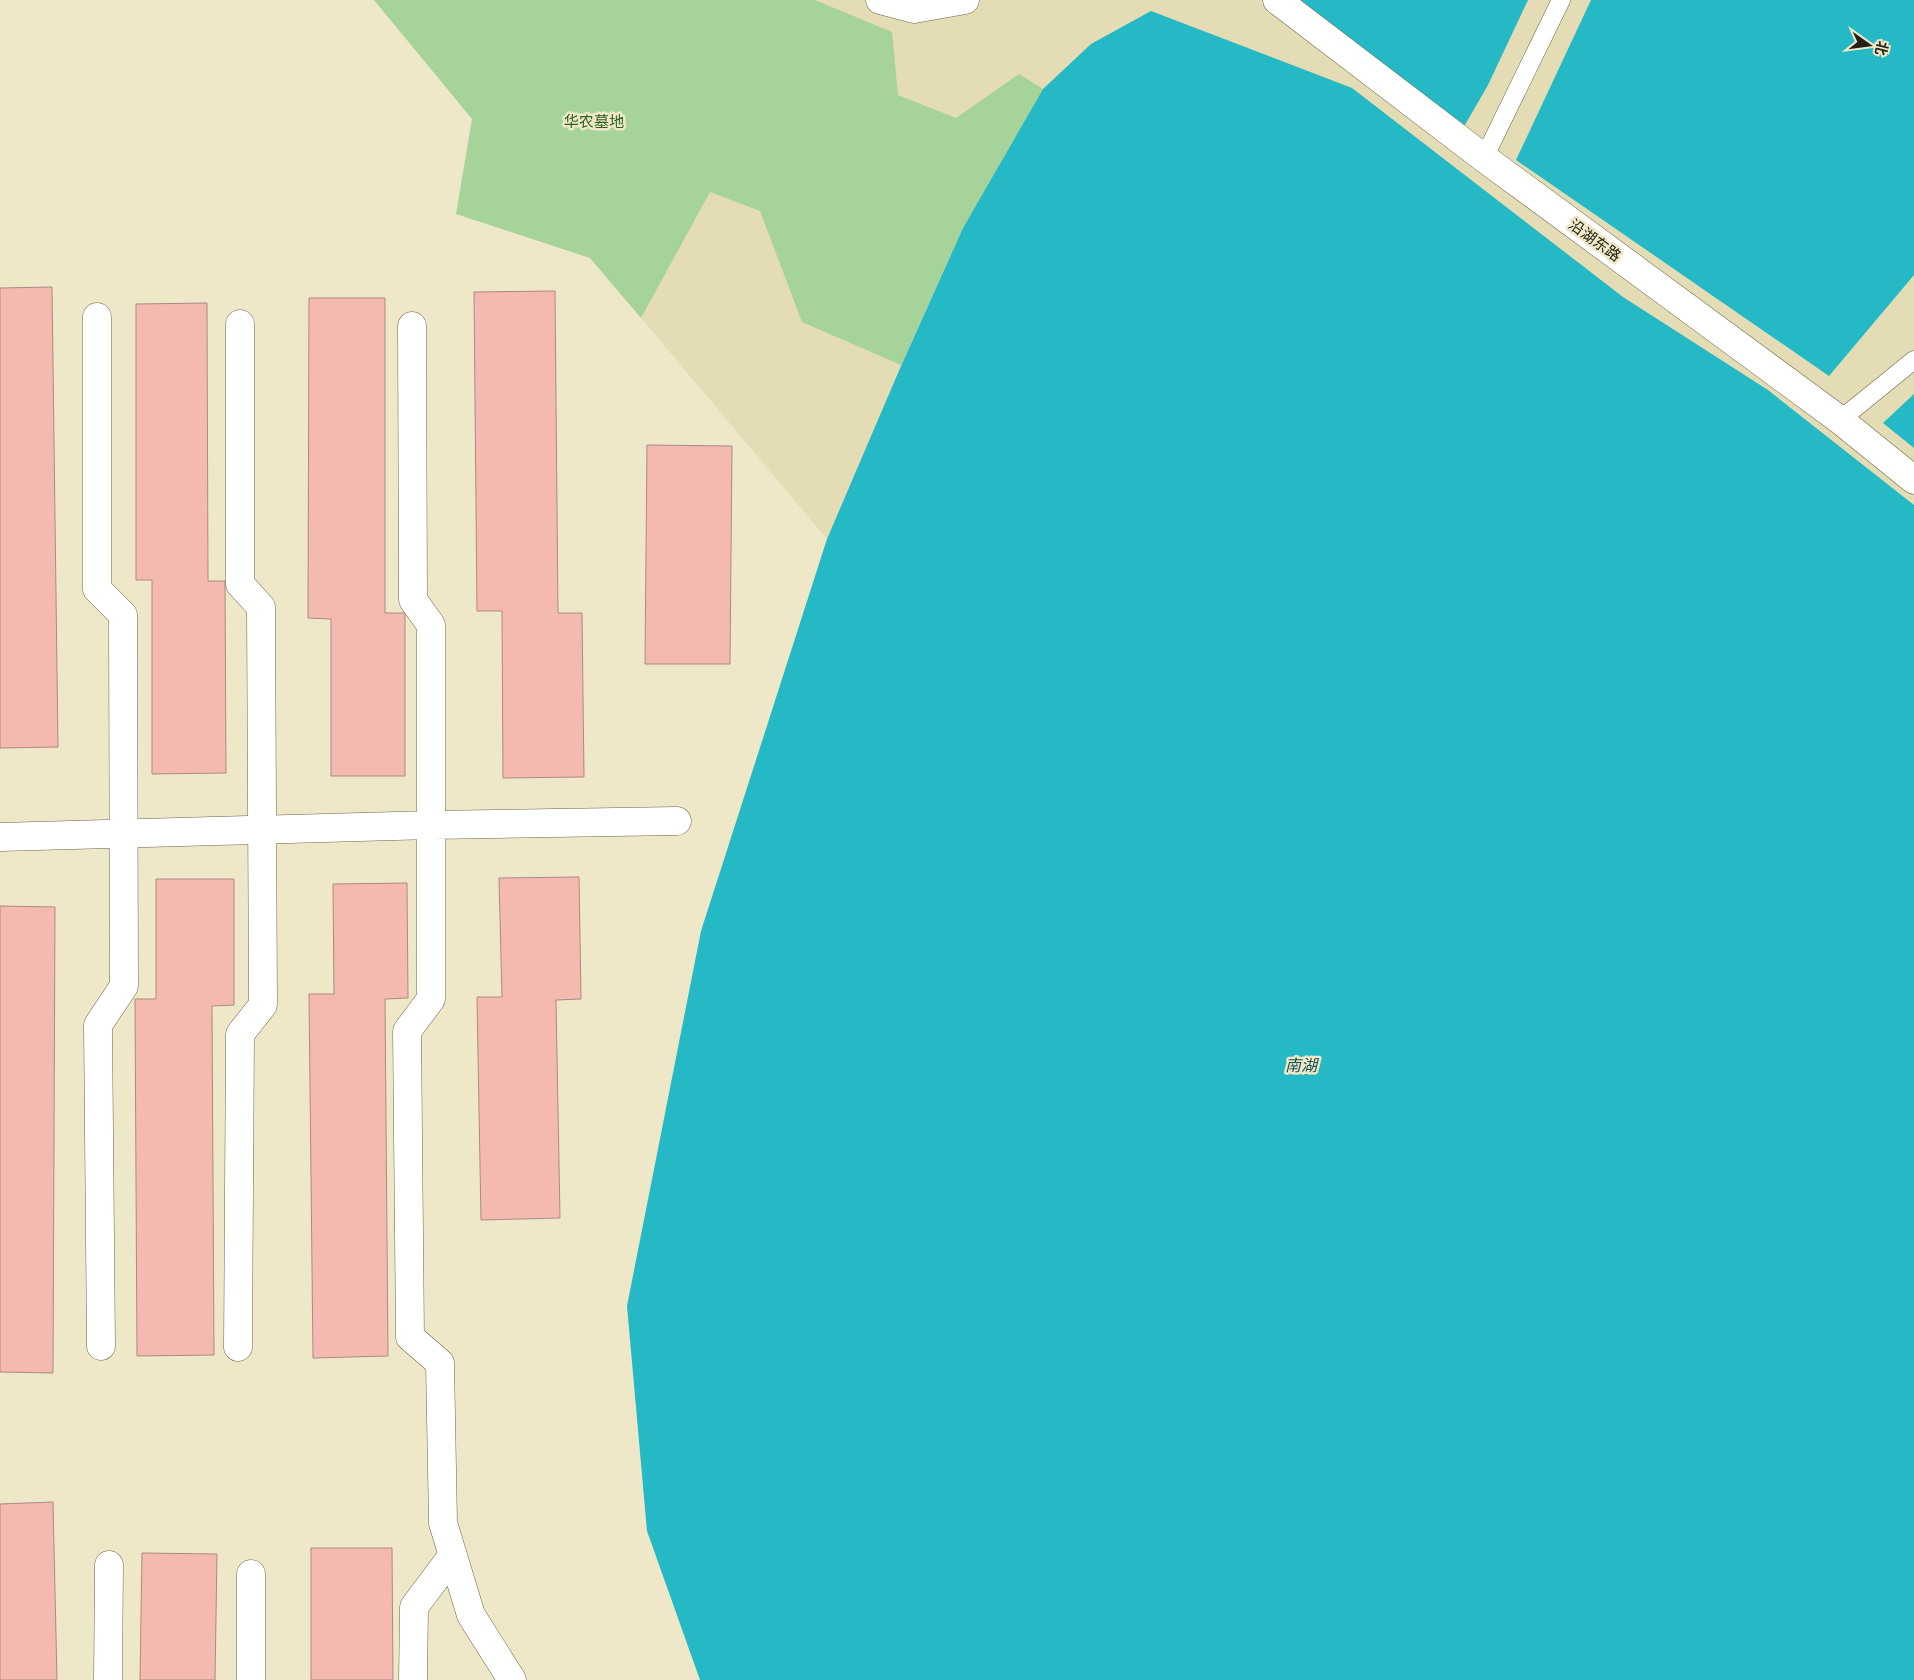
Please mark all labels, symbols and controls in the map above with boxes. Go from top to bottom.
north arrow [1844,20,1894,70]
text: 北 [1871,39,1892,57]
park label: 华农墓地 [564,111,624,132]
street label: 沿湖东路 [1565,214,1625,266]
water label: 南湖 [1285,1054,1320,1076]

